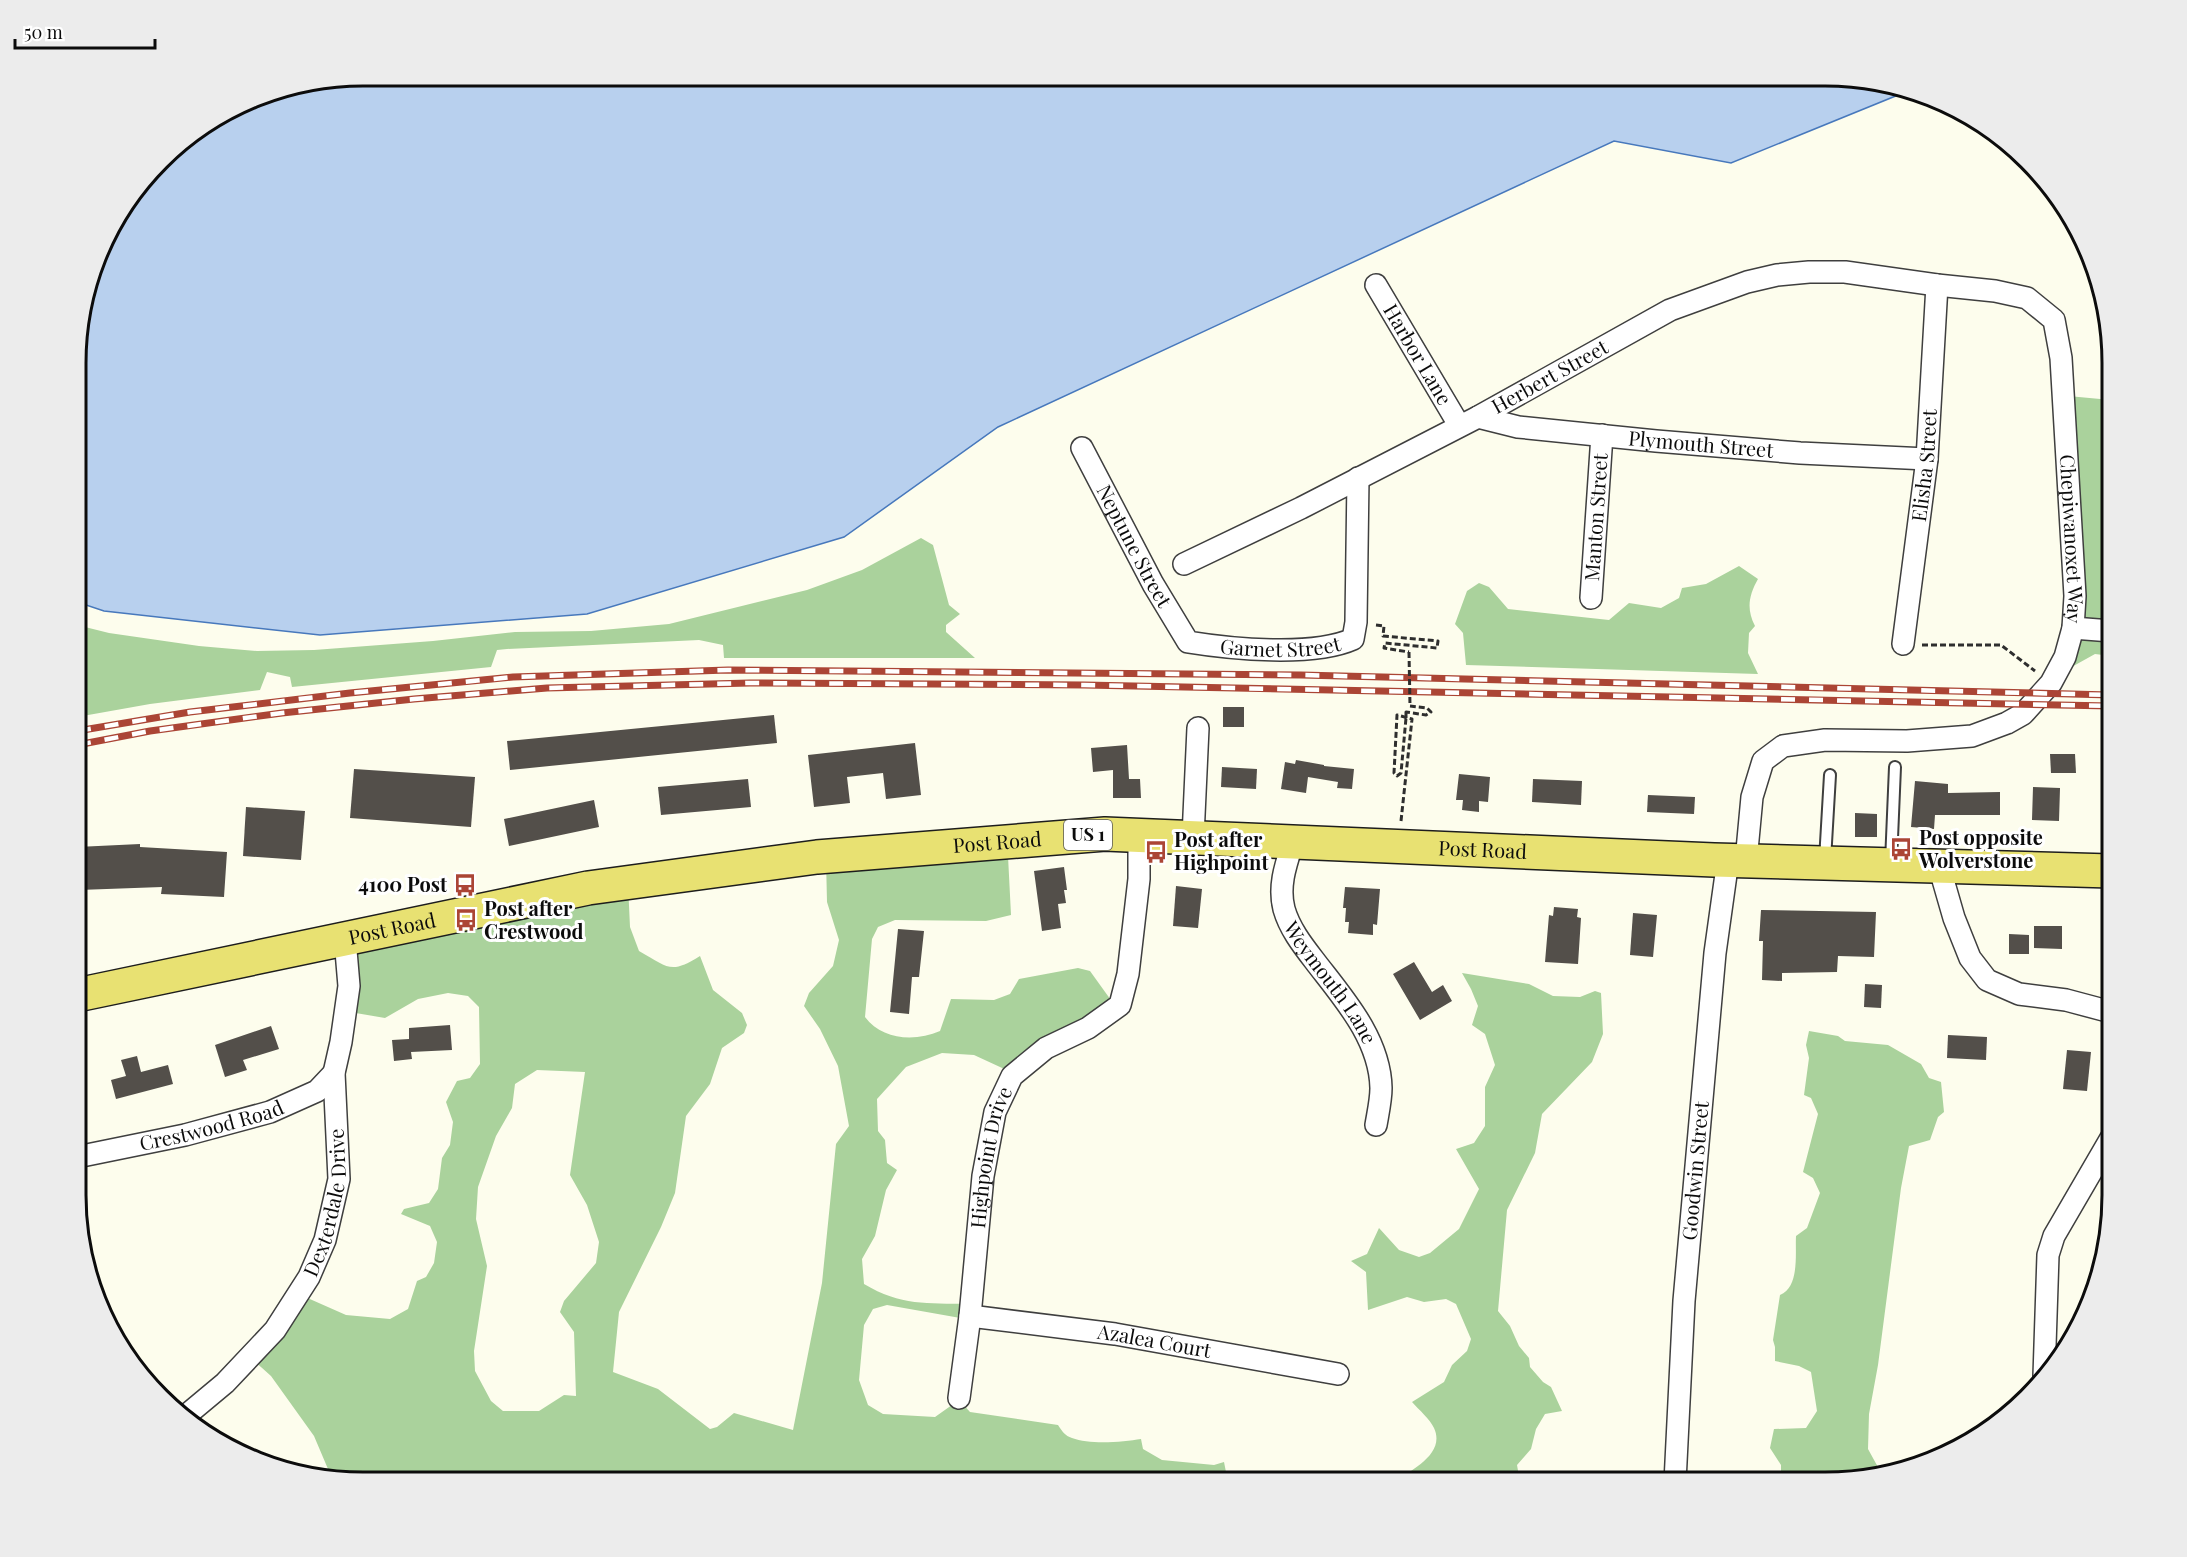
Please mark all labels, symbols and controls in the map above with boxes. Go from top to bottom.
scale bar [15,12,154,50]
text: 50 m [24,20,63,44]
street label: Harbor Lane [1378,298,1459,409]
street label: Herbert Street [1486,332,1613,419]
street label: Elisha Street [1904,407,1942,523]
street label: Plymouth Street [1627,423,1775,463]
street label: Manton Street [1577,451,1613,582]
street label: Chepiwanoxet Way [2055,453,2091,624]
street label: Neptune Street [1091,480,1179,612]
street label: Garnet Street [1219,629,1344,662]
road number: US 1 [1064,820,1112,850]
place label: Post opposite Wolverstone [1918,823,2043,873]
street label: Post Road [952,824,1043,858]
place label: Post after Highpoint [1174,825,1269,875]
street label: Post Road [1438,833,1528,864]
bus stop icon: Post opposite Wolverstone [1888,836,1914,862]
bus stop icon: Post after Highpoint [1143,839,1169,865]
place label: 4100 Post [358,870,448,897]
bus stop icon: 4100 Post [452,872,478,898]
place label: Post after Crestwood [484,894,584,944]
street label: Post Road [346,905,438,950]
bus stop icon: Post after Crestwood [453,907,479,933]
street label: Weymouth Lane [1278,915,1384,1048]
street label: Highpoint Drive [963,1081,1017,1229]
street label: Crestwood Road [137,1093,288,1156]
street label: Goodwin Street [1674,1099,1714,1241]
street label: Dexterdale Drive [296,1128,351,1280]
street label: Azalea Court [1095,1317,1214,1363]

